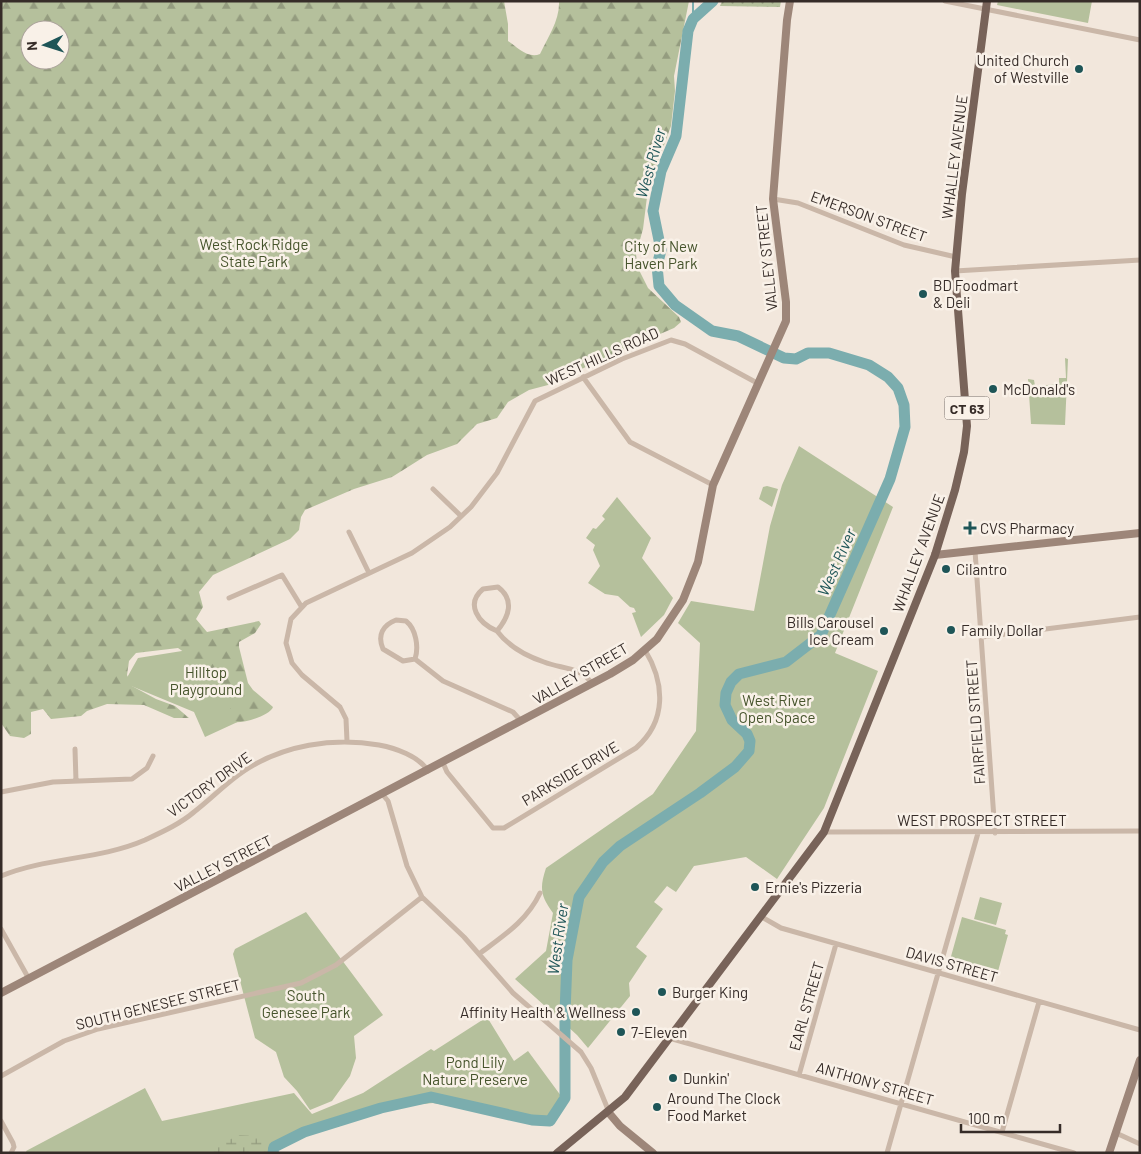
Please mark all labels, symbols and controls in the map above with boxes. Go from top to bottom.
north arrow [20,20,70,70]
text: N [23,41,40,51]
place label: United Church of Westville [976,51,1069,86]
marker: United Church of Westville [1073,63,1085,75]
street label: WHALLEY AVENUE [937,94,971,220]
water label: West River [631,125,669,200]
street label: EMERSON STREET [809,187,929,245]
street label: VALLEY STREET [751,204,781,312]
park label: West Rock Ridge State Park [200,235,308,270]
park label: City of New Haven Park [624,237,698,272]
place label: BD Foodmart & Deli [933,276,1018,311]
marker: BD Foodmart & Deli [917,288,929,300]
street label: WEST HILLS ROAD [543,323,661,389]
place label: McDonald's [1003,380,1075,398]
marker: McDonald's [987,383,999,395]
road number: CT 63 [944,396,990,419]
street label: WHALLEY AVENUE [888,491,948,615]
place label: CVS Pharmacy [980,519,1074,537]
marker: CVS Pharmacy [964,522,976,534]
water label: West River [813,524,860,599]
place label: Cilantro [956,560,1007,578]
marker: Cilantro [940,563,952,575]
place label: Bills Carousel Ice Cream [787,613,874,648]
place label: Family Dollar [961,621,1044,639]
marker: Family Dollar [945,624,957,636]
marker: Bills Carousel Ice Cream [878,625,890,637]
street label: VALLEY STREET [529,638,631,708]
street label: FAIRFIELD STREET [962,659,988,785]
park label: Hilltop Playground [170,663,242,698]
park label: West River Open Space [738,691,816,726]
street label: PARKSIDE DRIVE [518,737,622,809]
street label: VICTORY DRIVE [164,748,254,820]
street label: WEST PROSPECT STREET [897,811,1067,829]
street label: VALLEY STREET [171,831,275,895]
place label: Ernie's Pizzeria [765,878,862,896]
marker: Ernie's Pizzeria [749,881,761,893]
water label: West River [543,901,572,976]
street label: DAVIS STREET [904,942,1000,986]
street label: EARL STREET [785,959,827,1053]
street label: SOUTH GENESEE STREET [74,975,242,1033]
place label: Burger King [672,983,748,1001]
park label: South Genesee Park [262,986,351,1021]
marker: Burger King [656,986,668,998]
place label: Affinity Health & Wellness [460,1003,626,1021]
marker: Affinity Health & Wellness [630,1006,642,1018]
place label: 7-Eleven [631,1023,687,1041]
marker: 7-Eleven [615,1026,627,1038]
park label: Pond Lily Nature Preserve [422,1053,528,1088]
street label: ANTHONY STREET [814,1058,936,1108]
place label: Dunkin' [683,1069,729,1087]
marker: Dunkin' [667,1072,679,1084]
place label: Around The Clock Food Market [667,1089,781,1124]
marker: Around The Clock Food Market [651,1101,663,1113]
scale bar [961,1102,1060,1134]
text: 100 m [968,1109,1006,1127]

